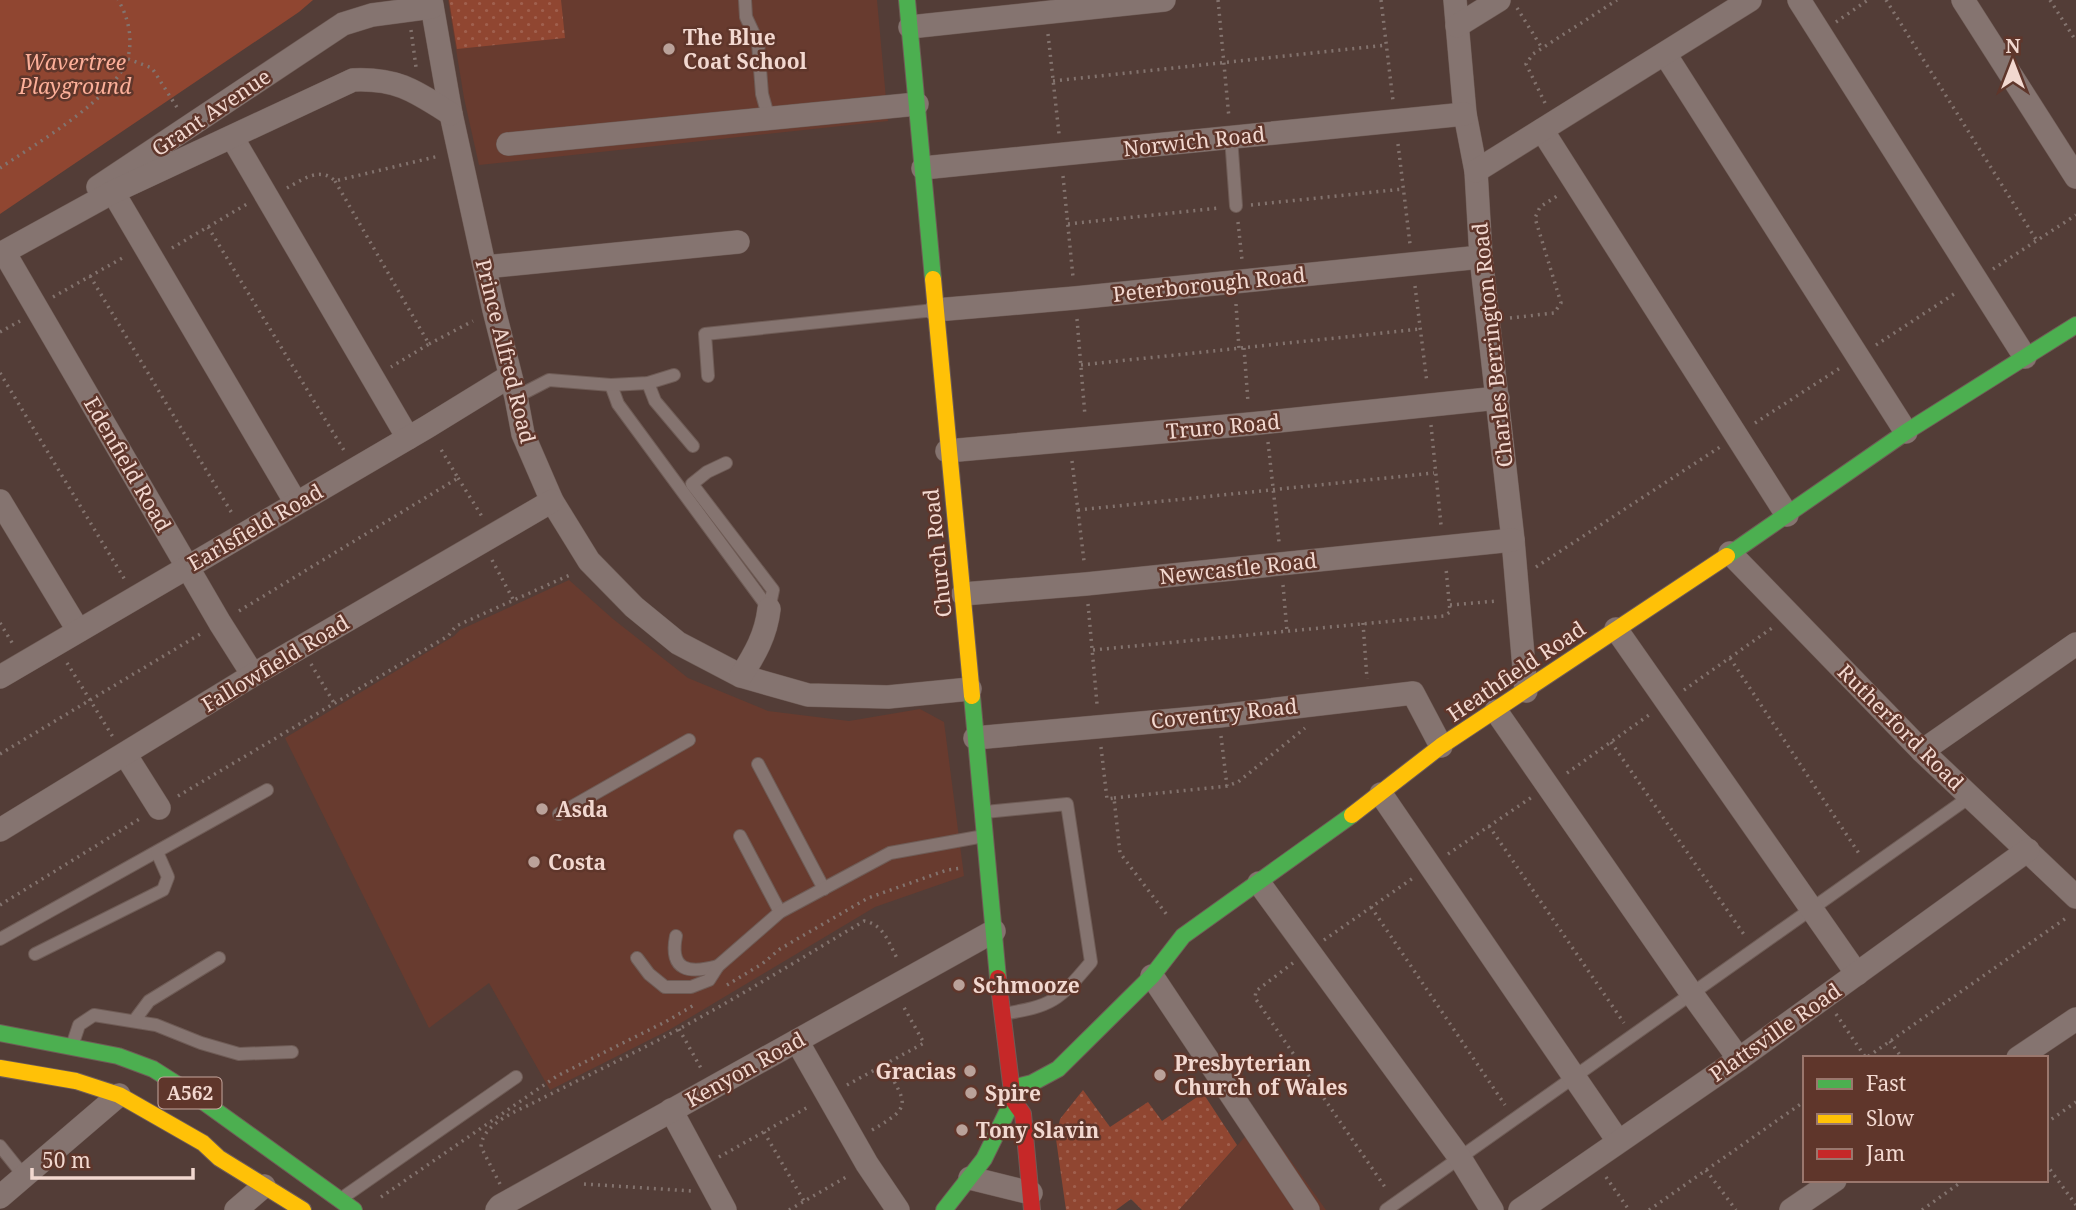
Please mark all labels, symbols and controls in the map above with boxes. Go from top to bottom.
place label: The Blue Coat School [683,23,808,75]
north arrow [1978,28,2048,98]
text: N [2006,33,2021,59]
marker: The Blue Coat School [661,41,677,57]
park label: Wavertree Playground [18,48,132,100]
street label: Grant Avenue [146,62,276,162]
street label: Norwich Road [1122,120,1266,162]
street label: Charles Berrington Road [1465,221,1519,469]
street label: Prince Alfred Road [470,256,542,446]
street label: Peterborough Road [1111,260,1307,308]
street label: Edenfield Road [78,391,178,537]
street label: Truro Road [1165,407,1281,445]
street label: Earlsfield Road [182,477,328,577]
street label: Church Road [916,487,958,619]
street label: Newcastle Road [1158,546,1318,590]
street label: Fallowfield Road [196,608,354,718]
street label: Heathfield Road [1441,614,1591,728]
street label: Rutherford Road [1832,658,1970,796]
street label: Coventry Road [1149,691,1299,735]
place label: Asda [556,795,608,823]
marker: Asda [534,801,550,817]
place label: Costa [548,848,606,876]
marker: Costa [526,854,542,870]
place label: Schmooze [973,971,1080,999]
street label: Plattsville Road [1704,976,1846,1088]
marker: Schmooze [951,977,967,993]
street label: Kenyon Road [680,1025,810,1113]
place label: Presbyterian Church of Wales [1174,1049,1348,1101]
legend [1803,1056,2048,1182]
place label: Gracias [876,1057,956,1085]
marker: Gracias [962,1063,978,1079]
marker: Presbyterian Church of Wales [1152,1067,1168,1083]
text: Fast [1866,1069,1906,1097]
road number: A562 [158,1078,222,1108]
place label: Spire [985,1079,1041,1107]
marker: Spire [963,1085,979,1101]
text: Slow [1866,1104,1915,1132]
place label: Tony Slavin [976,1116,1099,1144]
marker: Tony Slavin [954,1122,970,1138]
scale bar [32,1136,192,1180]
text: Jam [1865,1139,1905,1167]
text: 50 m [42,1146,91,1174]

